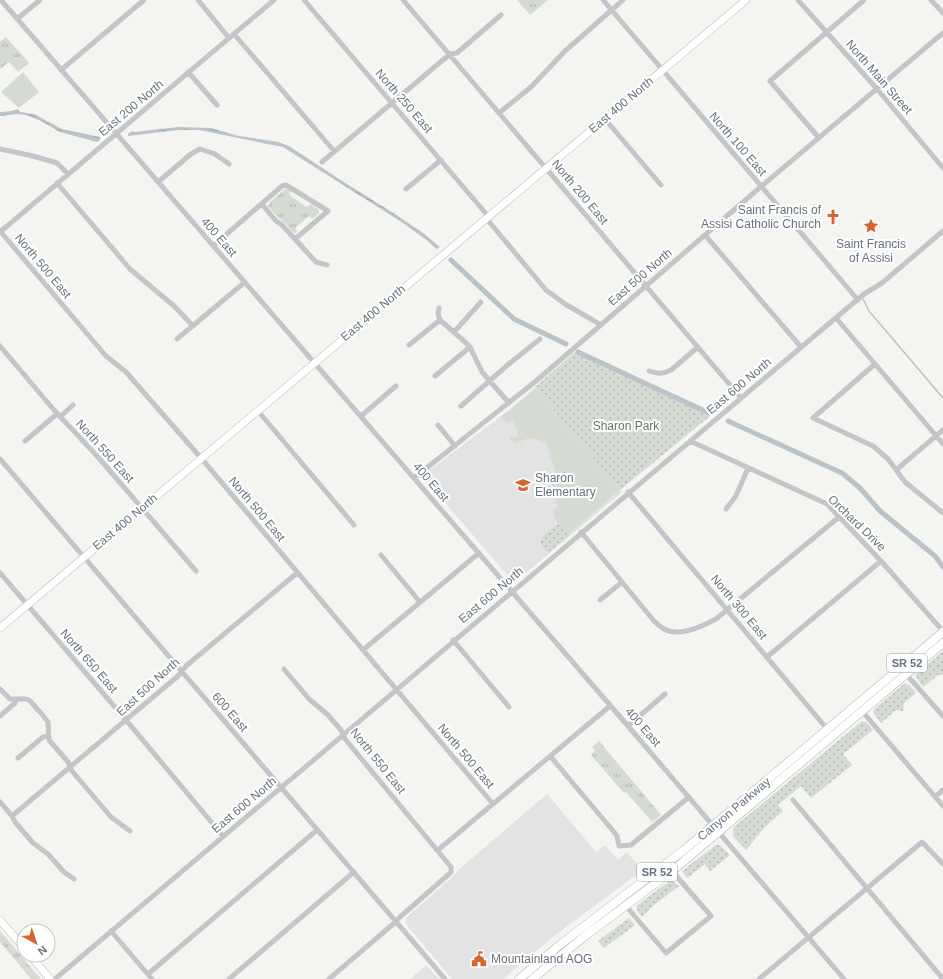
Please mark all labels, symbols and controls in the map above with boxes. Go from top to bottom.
street label: North Main Street [843,37,916,118]
street label: North 250 East [372,66,436,136]
street label: East 400 North [586,74,656,136]
street label: East 200 North [96,77,166,139]
street label: North 100 East [706,109,770,179]
street label: North 200 East [549,157,612,228]
place label: Saint Francis of Assisi Catholic Church [701,203,822,231]
church icon: Saint Francis of Assisi Catholic Church [824,208,842,226]
street label: 400 East [198,215,240,260]
place icon: Saint Francis of Assisi [862,217,880,235]
street label: North 500 East [12,231,75,302]
place label: Saint Francis of Assisi [836,237,906,265]
street label: East 500 North [605,245,675,309]
street label: East 400 North [338,282,408,344]
street label: East 600 North [704,355,774,417]
street label: North 550 East [73,417,137,486]
park label: Sharon Park [593,419,660,433]
street label: 400 East [410,460,452,505]
place label: Sharon Elementary [535,471,596,499]
street label: North 500 East [226,474,289,545]
school or university icon: Sharon Elementary [514,476,532,494]
street label: East 400 North [90,491,160,553]
street label: Orchard Drive [825,492,889,554]
street label: East 600 North [456,564,526,626]
street label: North 300 East [708,572,771,643]
street label: North 650 East [57,626,121,696]
road number: SR 52 [887,654,927,672]
street label: East 500 North [114,655,182,719]
street label: 600 East [209,690,251,735]
street label: 400 East [622,705,664,750]
street label: North 500 East [435,721,498,792]
street label: North 550 East [347,725,409,797]
street label: East 600 North [209,774,279,836]
street label: Canyon Parkway [695,774,773,844]
road number: SR 52 [637,863,677,881]
north arrow [16,923,56,963]
text: N [35,944,49,958]
public building icon: Mountainland AOG [470,950,488,968]
place label: Mountainland AOG [491,952,592,966]

